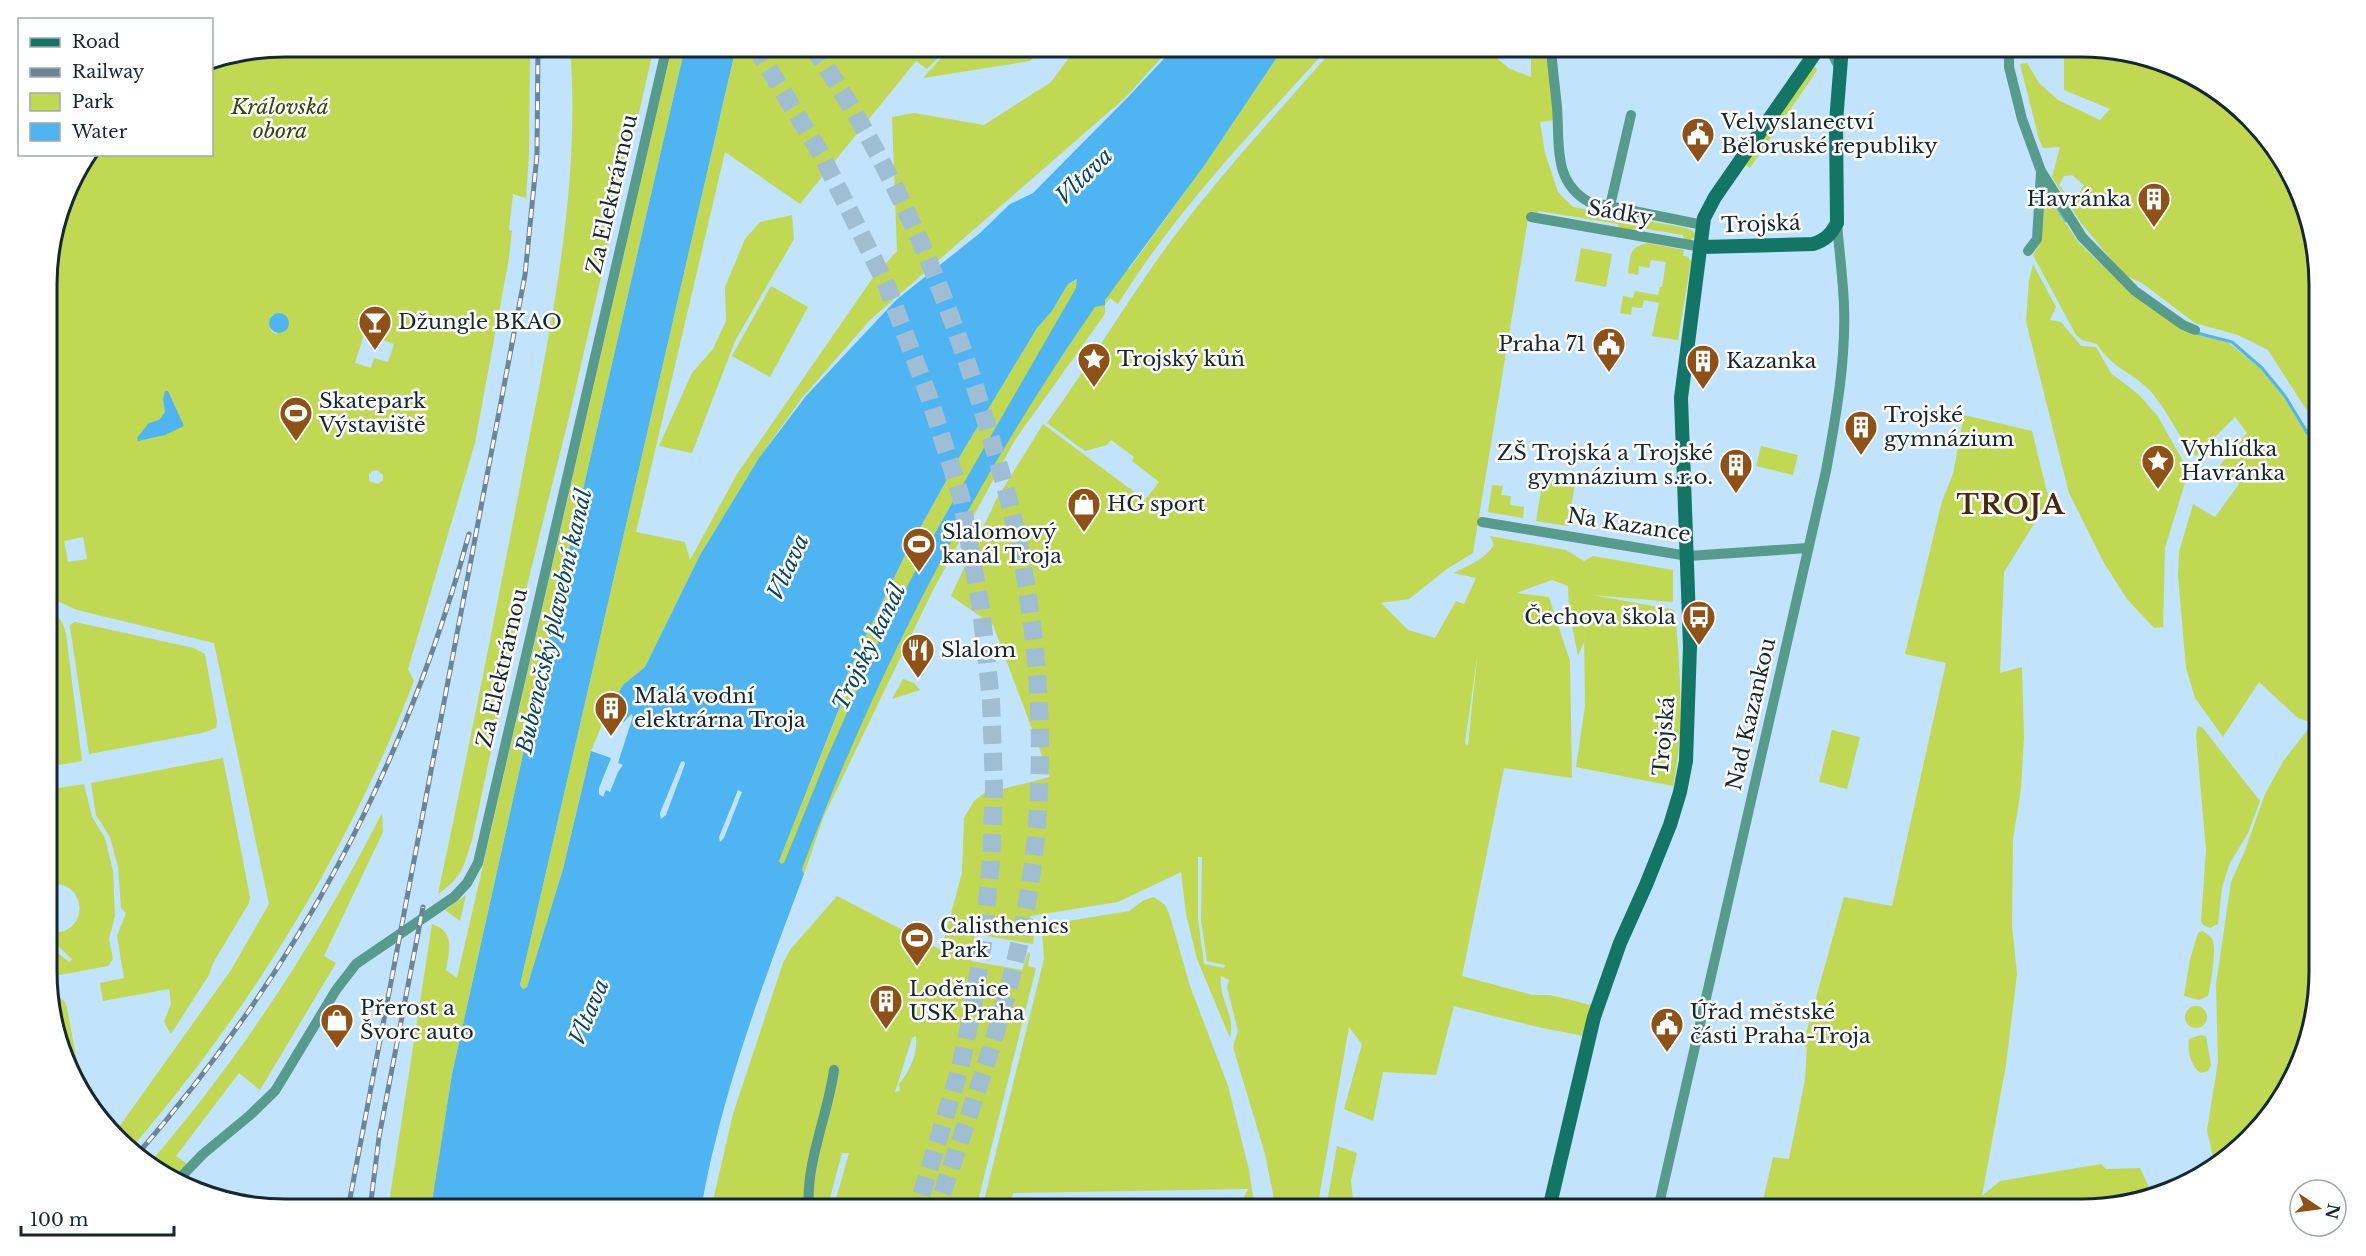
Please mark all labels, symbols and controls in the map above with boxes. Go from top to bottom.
legend [18,18,213,156]
text: Road [72,31,120,53]
text: Railway [72,61,145,83]
text: Park [72,91,114,113]
park label: Královská obora [230,94,329,144]
place label: Velvyslanectví Běloruské republiky [1720,109,1938,159]
street label: Za Elektrárnou [581,112,643,276]
public building icon: Velvyslanectví Běloruské republiky [1680,116,1716,163]
text: Water [71,121,128,143]
water label: Vltava [1050,142,1118,210]
building icon: Havránka [2136,181,2172,228]
place label: Havránka [2027,186,2131,212]
street label: Sádky [1585,194,1655,232]
street label: Trojská [1721,210,1801,238]
bar icon: Džungle BKAO [357,304,393,351]
place label: Džungle BKAO [398,309,562,335]
public building icon: Praha 71 [1591,326,1627,373]
place label: Praha 71 [1498,331,1586,357]
place icon: Trojský kůň [1076,341,1112,388]
building icon: Kazanka [1685,343,1721,390]
place label: Trojský kůň [1117,346,1245,372]
place label: Kazanka [1726,348,1817,374]
place label: Skatepark Výstaviště [318,388,426,438]
sports icon: Skatepark Výstaviště [278,395,314,442]
place label: Trojské gymnázium [1884,402,2015,452]
building icon: Trojské gymnázium [1843,409,1879,456]
place label: Vyhlídka Havránka [2180,436,2286,486]
place label: ZŠ Trojská a Trojské gymnázium s.r.o. [1497,440,1713,490]
place icon: Vyhlídka Havránka [2140,443,2176,490]
building icon: ZŠ Trojská a Trojské gymnázium s.r.o. [1718,447,1754,494]
water label: Bubenečský plavební kanál [510,486,598,757]
shop icon: HG sport [1066,486,1102,533]
district label: TROJA [1956,488,2066,521]
place label: HG sport [1107,491,1206,517]
street label: Na Kazance [1565,502,1693,548]
place label: Slalomový kanál Troja [942,519,1062,569]
sports icon: Slalomový kanál Troja [901,526,937,573]
water label: Vltava [761,530,815,604]
water label: Trojský kanál [827,579,911,715]
street label: Za Elektrárnou [471,586,533,750]
bus stop icon: Čechova škola [1681,599,1717,646]
place label: Čechova škola [1524,604,1676,630]
restaurant icon: Slalom [900,632,936,679]
street label: Nad Kazankou [1721,635,1781,793]
place label: Slalom [941,637,1017,663]
place label: Malá vodní elektrárna Troja [634,683,806,733]
building icon: Malá vodní elektrárna Troja [593,690,629,737]
street label: Trojská [1648,695,1680,777]
place label: Calisthenics Park [940,913,1069,963]
sports icon: Calisthenics Park [899,920,935,967]
water label: Vltava [563,975,615,1049]
place label: Loděnice USK Praha [909,976,1025,1026]
building icon: Loděnice USK Praha [868,983,904,1030]
place label: Přerost a Švorc auto [360,995,474,1045]
place label: Úřad městské části Praha-Troja [1690,999,1871,1049]
shop icon: Přerost a Švorc auto [319,1002,355,1049]
public building icon: Úřad městské části Praha-Troja [1649,1006,1685,1053]
north arrow [2288,1178,2348,1238]
scale bar [21,1199,174,1237]
text: N [2321,1202,2344,1221]
text: 100 m [30,1209,88,1231]

